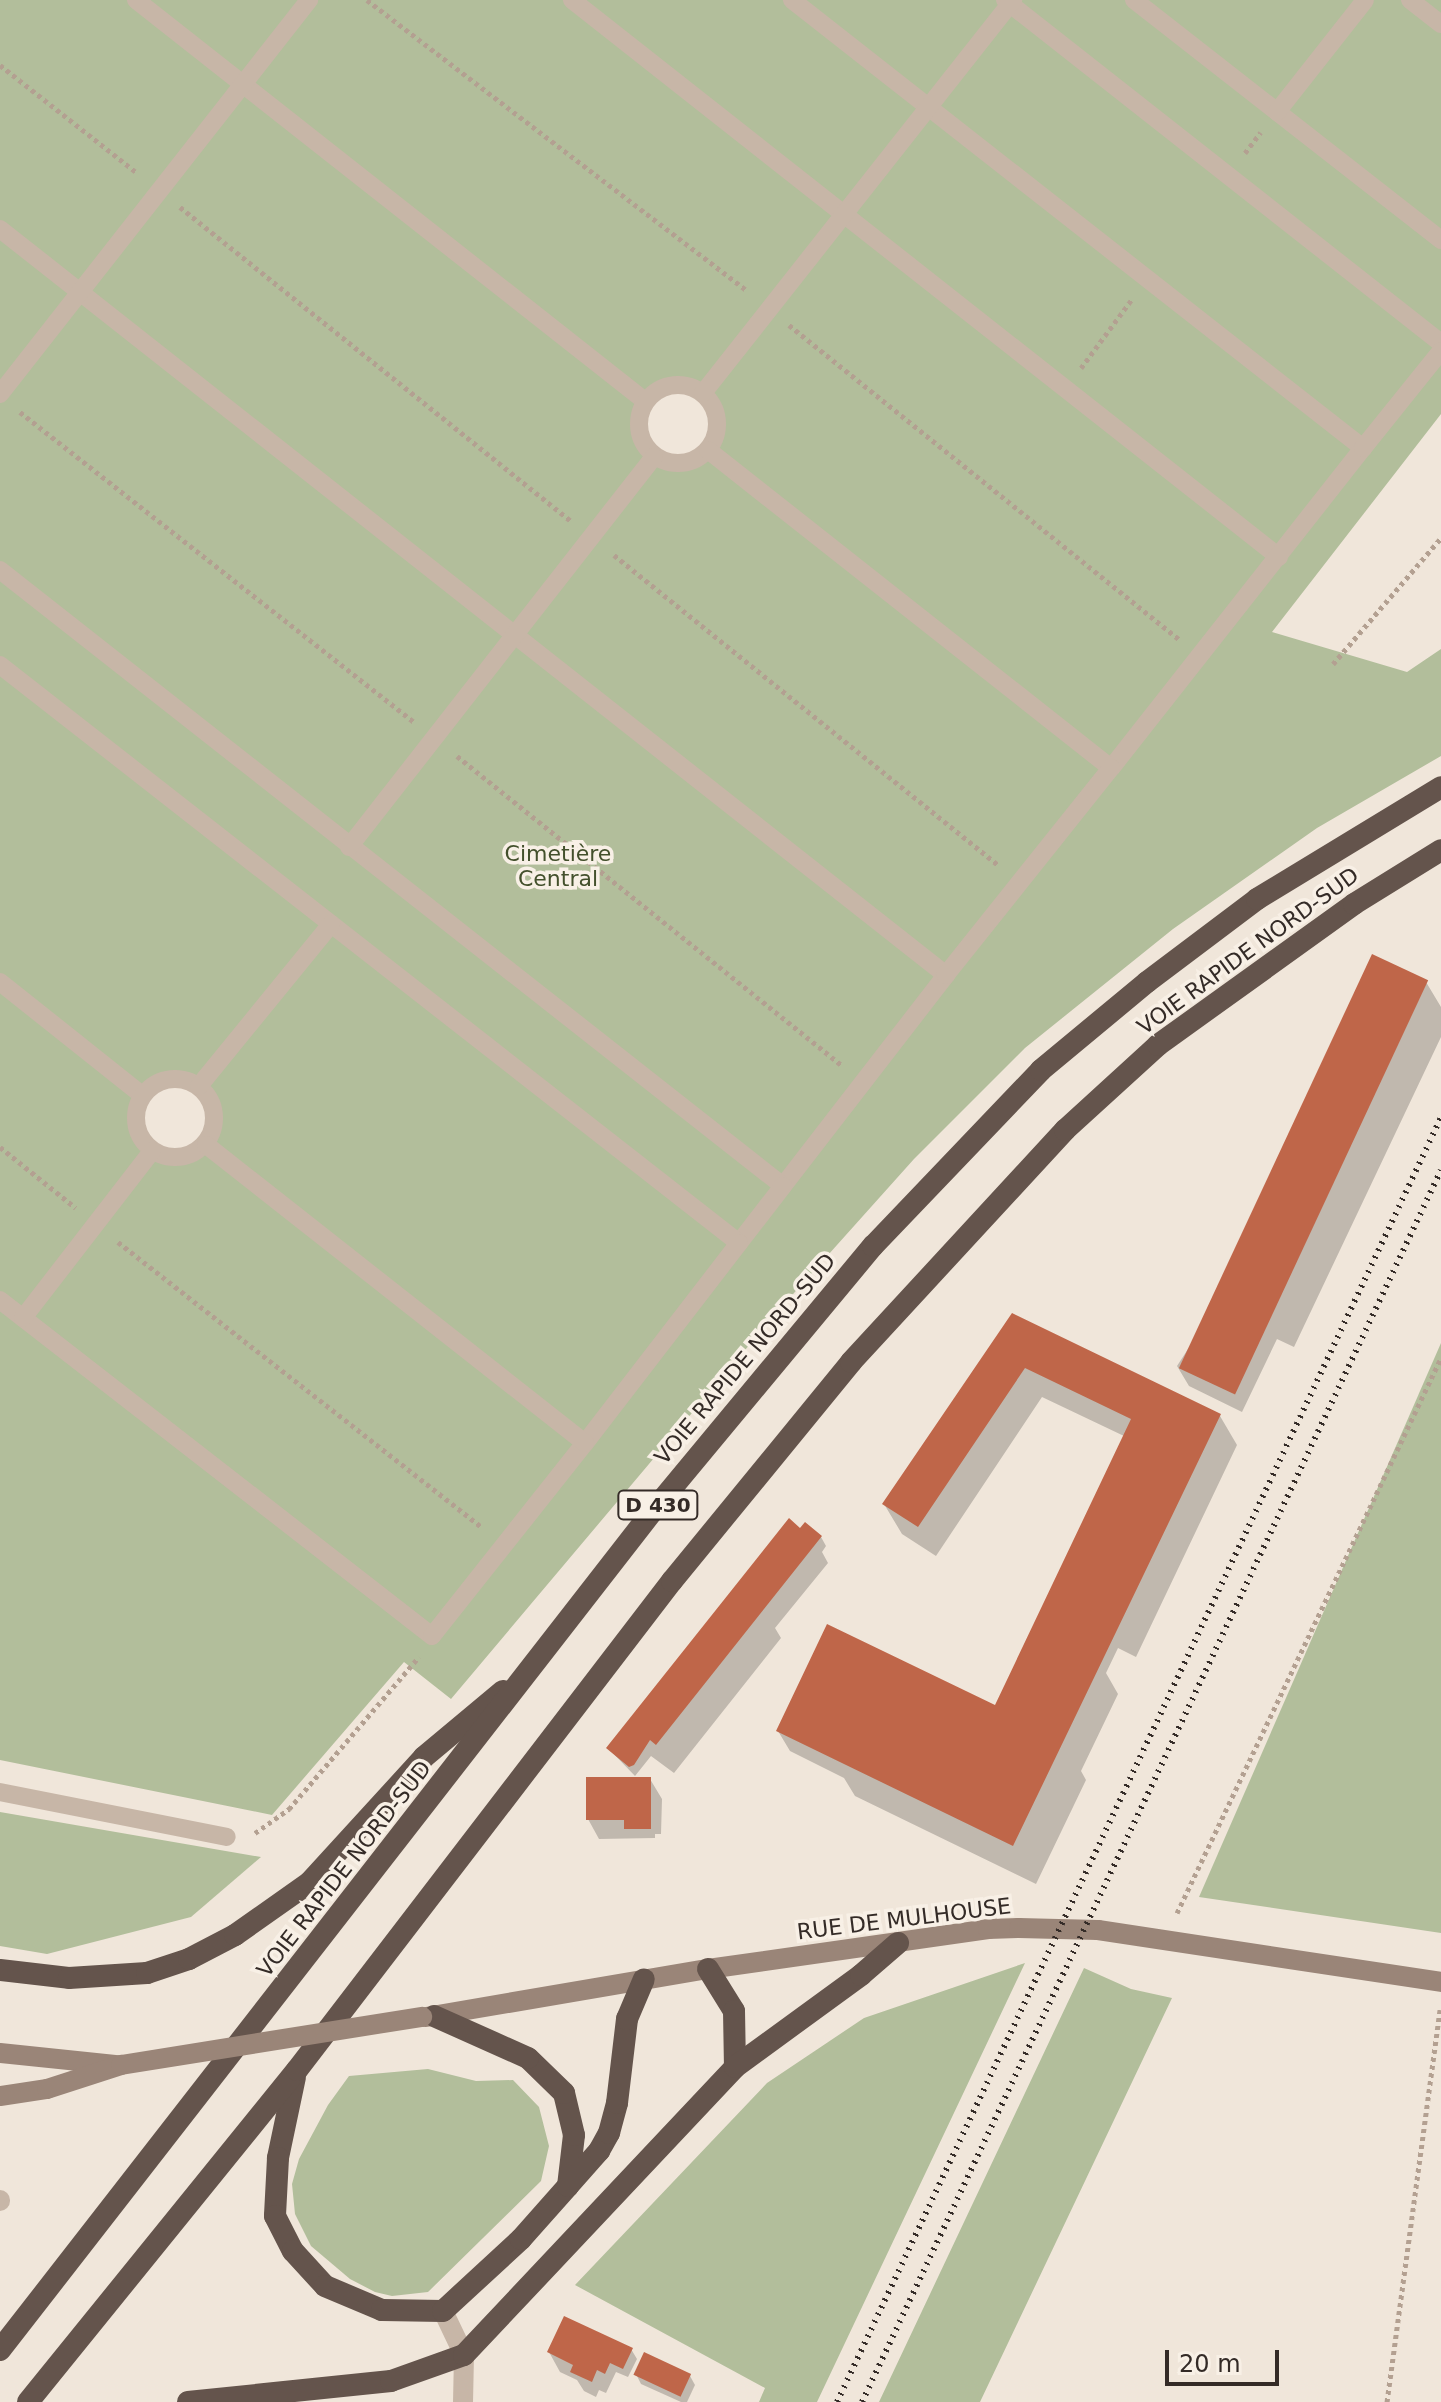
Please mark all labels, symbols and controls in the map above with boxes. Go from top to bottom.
park label: Cimetière Central [505,840,611,892]
street label: VOIE RAPIDE NORD-SUD [1132,862,1364,1040]
street label: VOIE RAPIDE NORD-SUD [649,1248,841,1470]
road number: D 430 [616,1489,700,1521]
street label: VOIE RAPIDE NORD-SUD [251,1756,437,1982]
street label: RUE DE MULHOUSE [796,1893,1012,1945]
scale bar [1169,2334,1283,2384]
text: 20 m [1179,2350,1241,2378]

